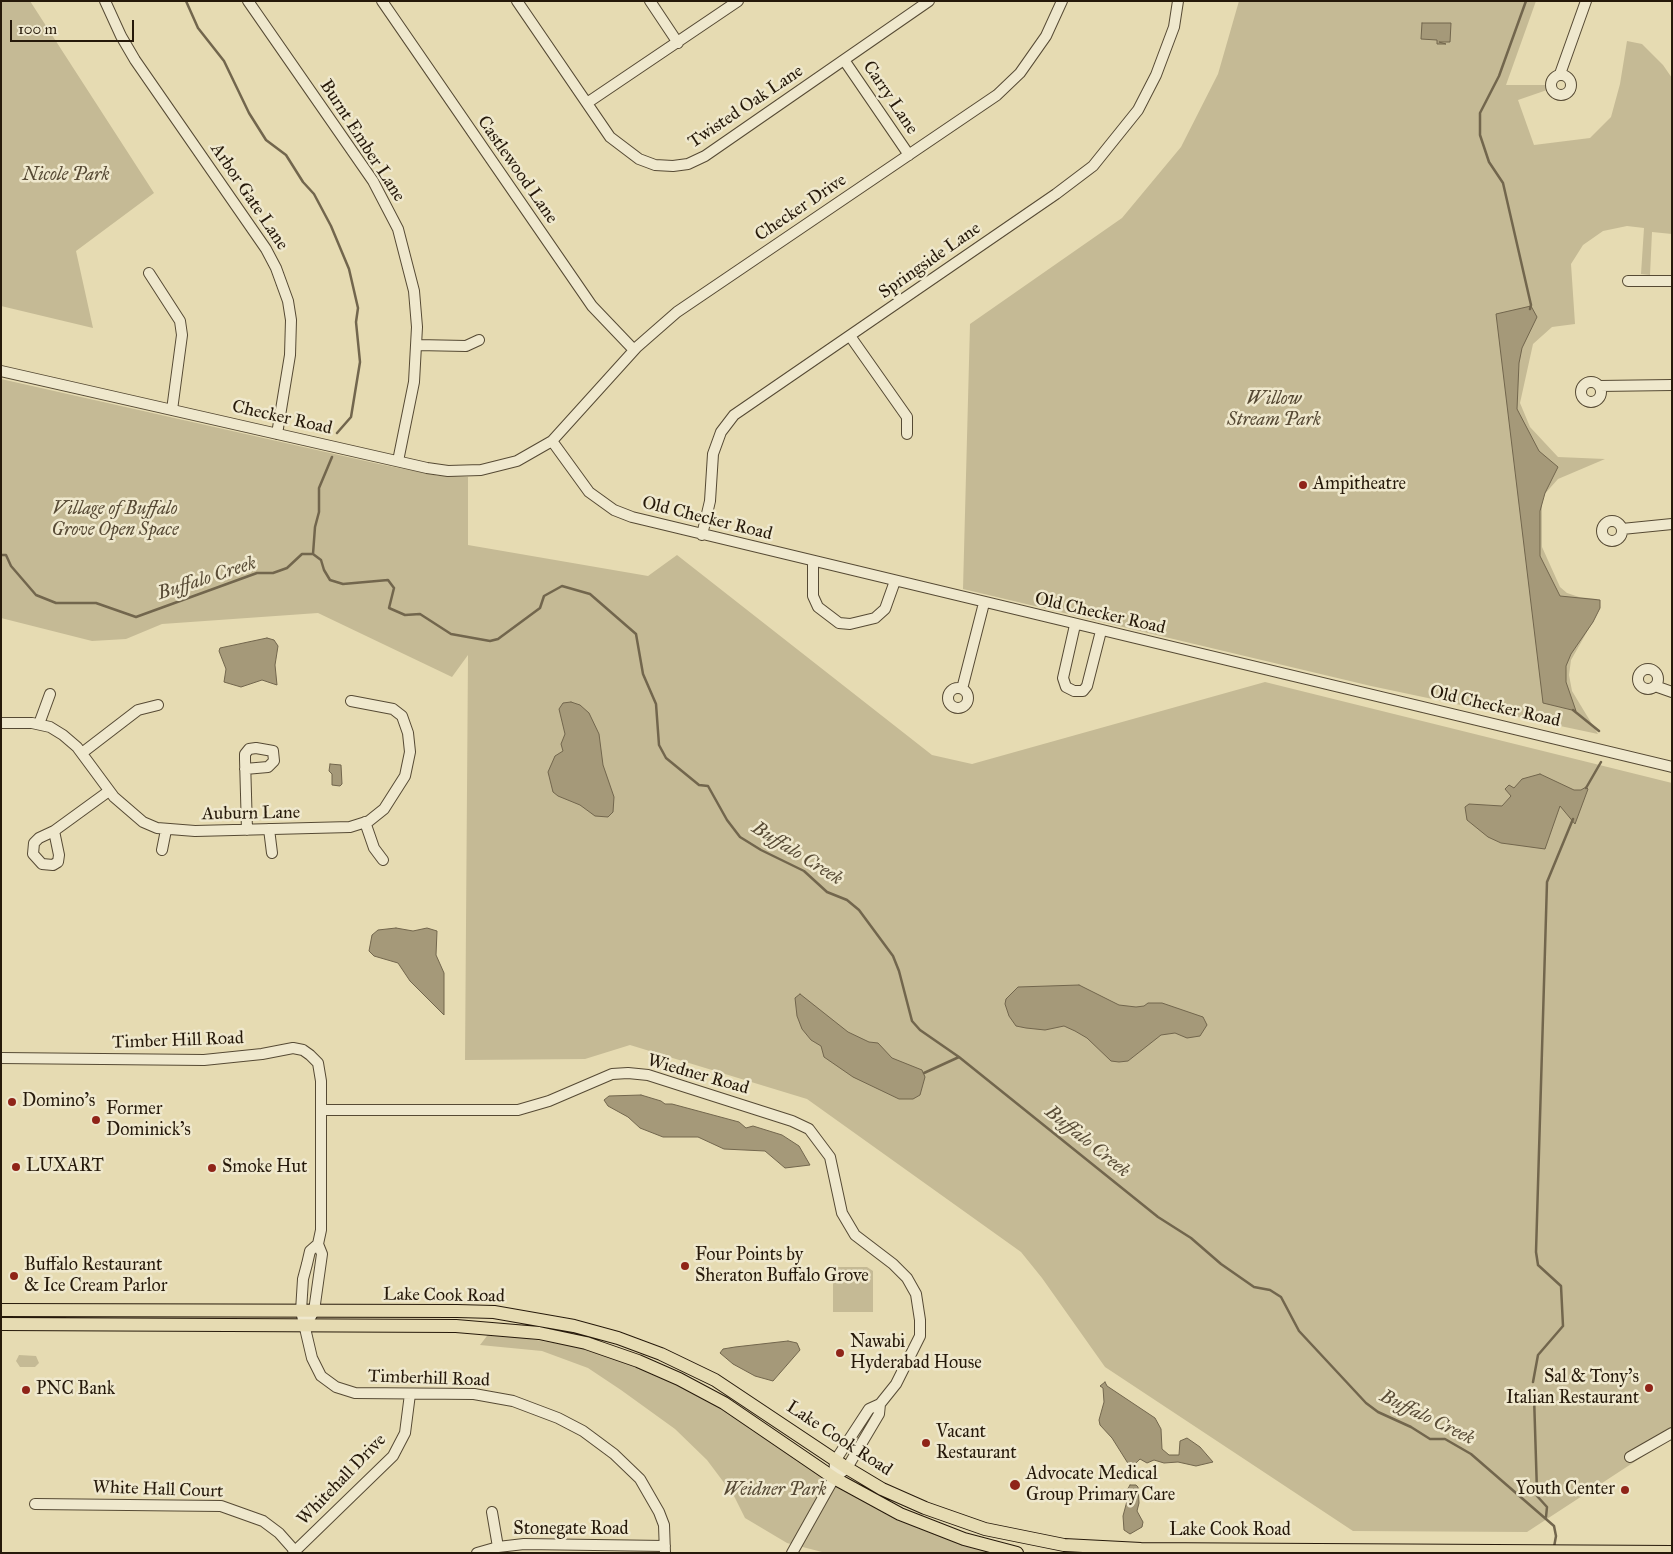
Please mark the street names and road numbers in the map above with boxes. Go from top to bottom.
street label: Carry Lane [858,57,922,139]
street label: Twisted Oak Lane [684,61,808,153]
street label: Burnt Ember Lane [315,76,409,206]
street label: Castlewood Lane [472,112,562,228]
street label: Arbor Gate Lane [205,140,293,254]
street label: Checker Drive [751,170,851,246]
street label: Springside Lane [875,218,985,304]
street label: Checker Road [230,396,334,440]
street label: Old Checker Road [640,492,774,546]
street label: Old Checker Road [1033,588,1167,640]
street label: Old Checker Road [1428,681,1562,733]
street label: Auburn Lane [202,802,300,826]
street label: Timber Hill Road [112,1028,244,1054]
street label: Wiedner Road [645,1050,751,1100]
street label: Lake Cook Road [383,1284,505,1308]
street label: Timberhill Road [368,1366,490,1392]
street label: Lake Cook Road [782,1397,896,1481]
street label: Whitehall Drive [293,1430,391,1530]
street label: White Hall Court [92,1477,224,1503]
street label: Stonegate Road [513,1519,629,1541]
street label: Lake Cook Road [1169,1520,1291,1542]

